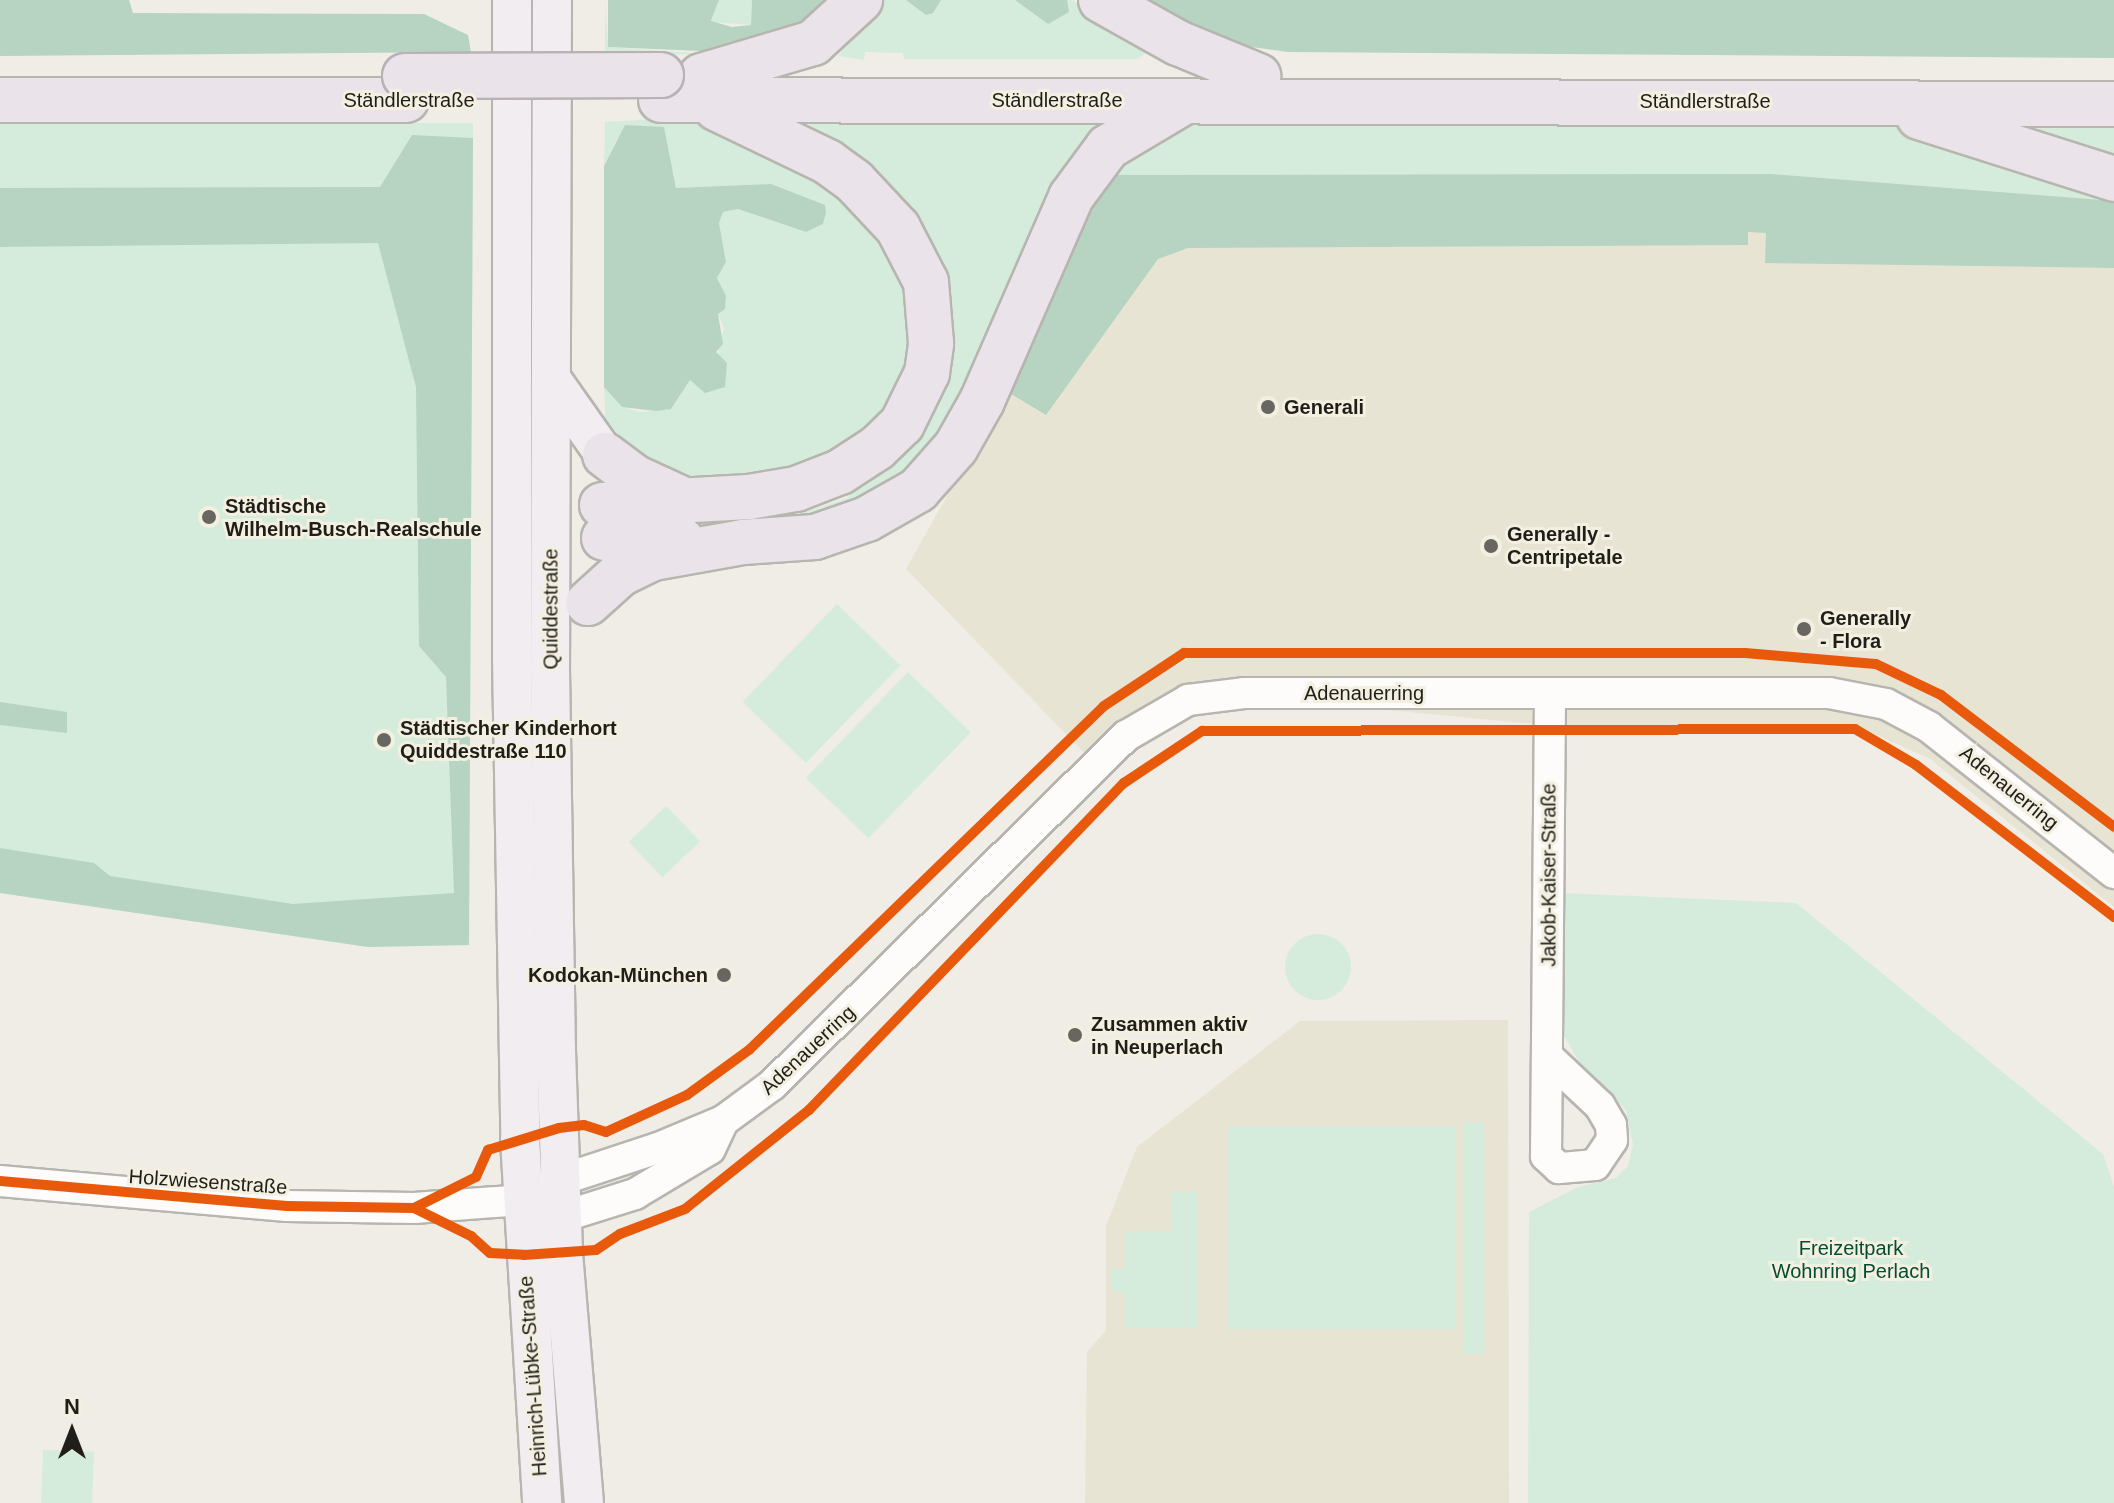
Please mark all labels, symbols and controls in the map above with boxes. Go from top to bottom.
street label: Ständlerstraße [343,88,475,112]
street label: Ständlerstraße [991,88,1123,112]
street label: Ständlerstraße [1639,89,1771,113]
place label: Generali [1284,395,1364,419]
marker: Generali [1259,398,1277,416]
place label: Städtische Wilhelm-Busch-Realschule [225,494,482,541]
marker: Städtische Wilhelm-Busch-Realschule [200,508,218,526]
place label: Generally - Centripetale [1507,522,1623,569]
marker: Generally - Centripetale [1482,537,1500,555]
street label: Quiddestraße [539,548,563,670]
place label: Generally - Flora [1820,606,1911,653]
marker: Generally - Flora [1795,620,1813,638]
street label: Adenauerring [1304,681,1424,705]
place label: Städtischer Kinderhort Quiddestraße 110 [400,716,617,763]
marker: Städtischer Kinderhort Quiddestraße 110 [375,731,393,749]
street label: Adenauerring [1955,741,2063,835]
street label: Jakob-Kaiser-Straße [1537,783,1561,967]
place label: Kodokan-München [528,963,708,987]
marker: Kodokan-München [715,966,733,984]
street label: Adenauerring [756,1000,860,1100]
place label: Zusammen aktiv in Neuperlach [1091,1012,1248,1059]
marker: Zusammen aktiv in Neuperlach [1066,1026,1084,1044]
street label: Holzwiesenstraße [128,1164,288,1200]
park label: Freizeitpark Wohnring Perlach [1772,1237,1930,1284]
street label: Heinrich-Lübke-Straße [514,1275,552,1477]
north arrow [32,1391,112,1471]
text: N [64,1394,80,1419]

